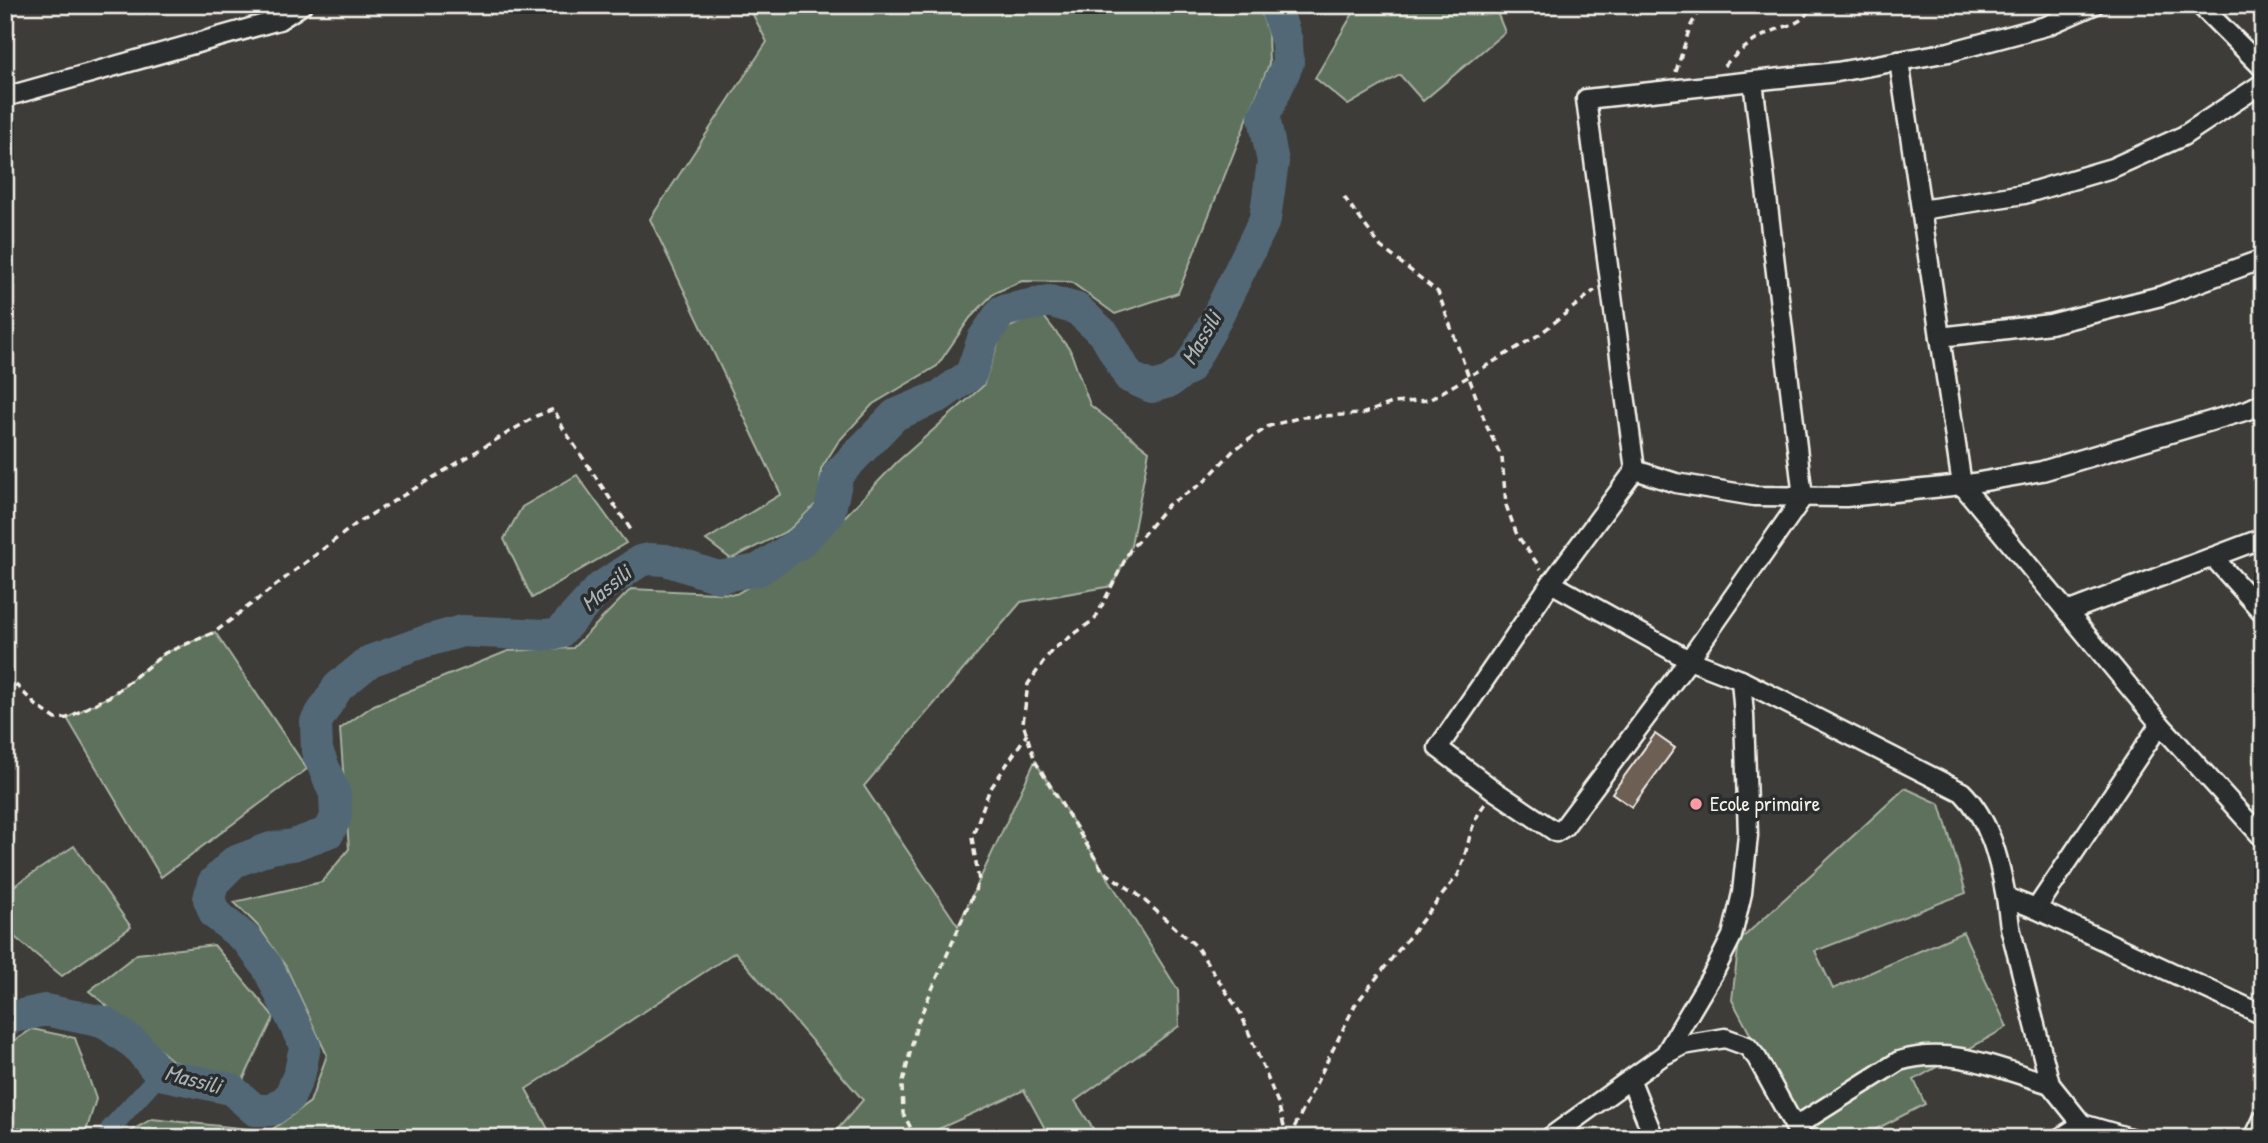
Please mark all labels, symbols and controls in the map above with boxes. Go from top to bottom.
water label: Massili [1173,304,1229,370]
water label: Massili [574,556,639,618]
place label: Ecole primaire [1710,789,1820,818]
marker: Ecole primaire [1688,796,1704,812]
water label: Massili [162,1056,226,1101]

